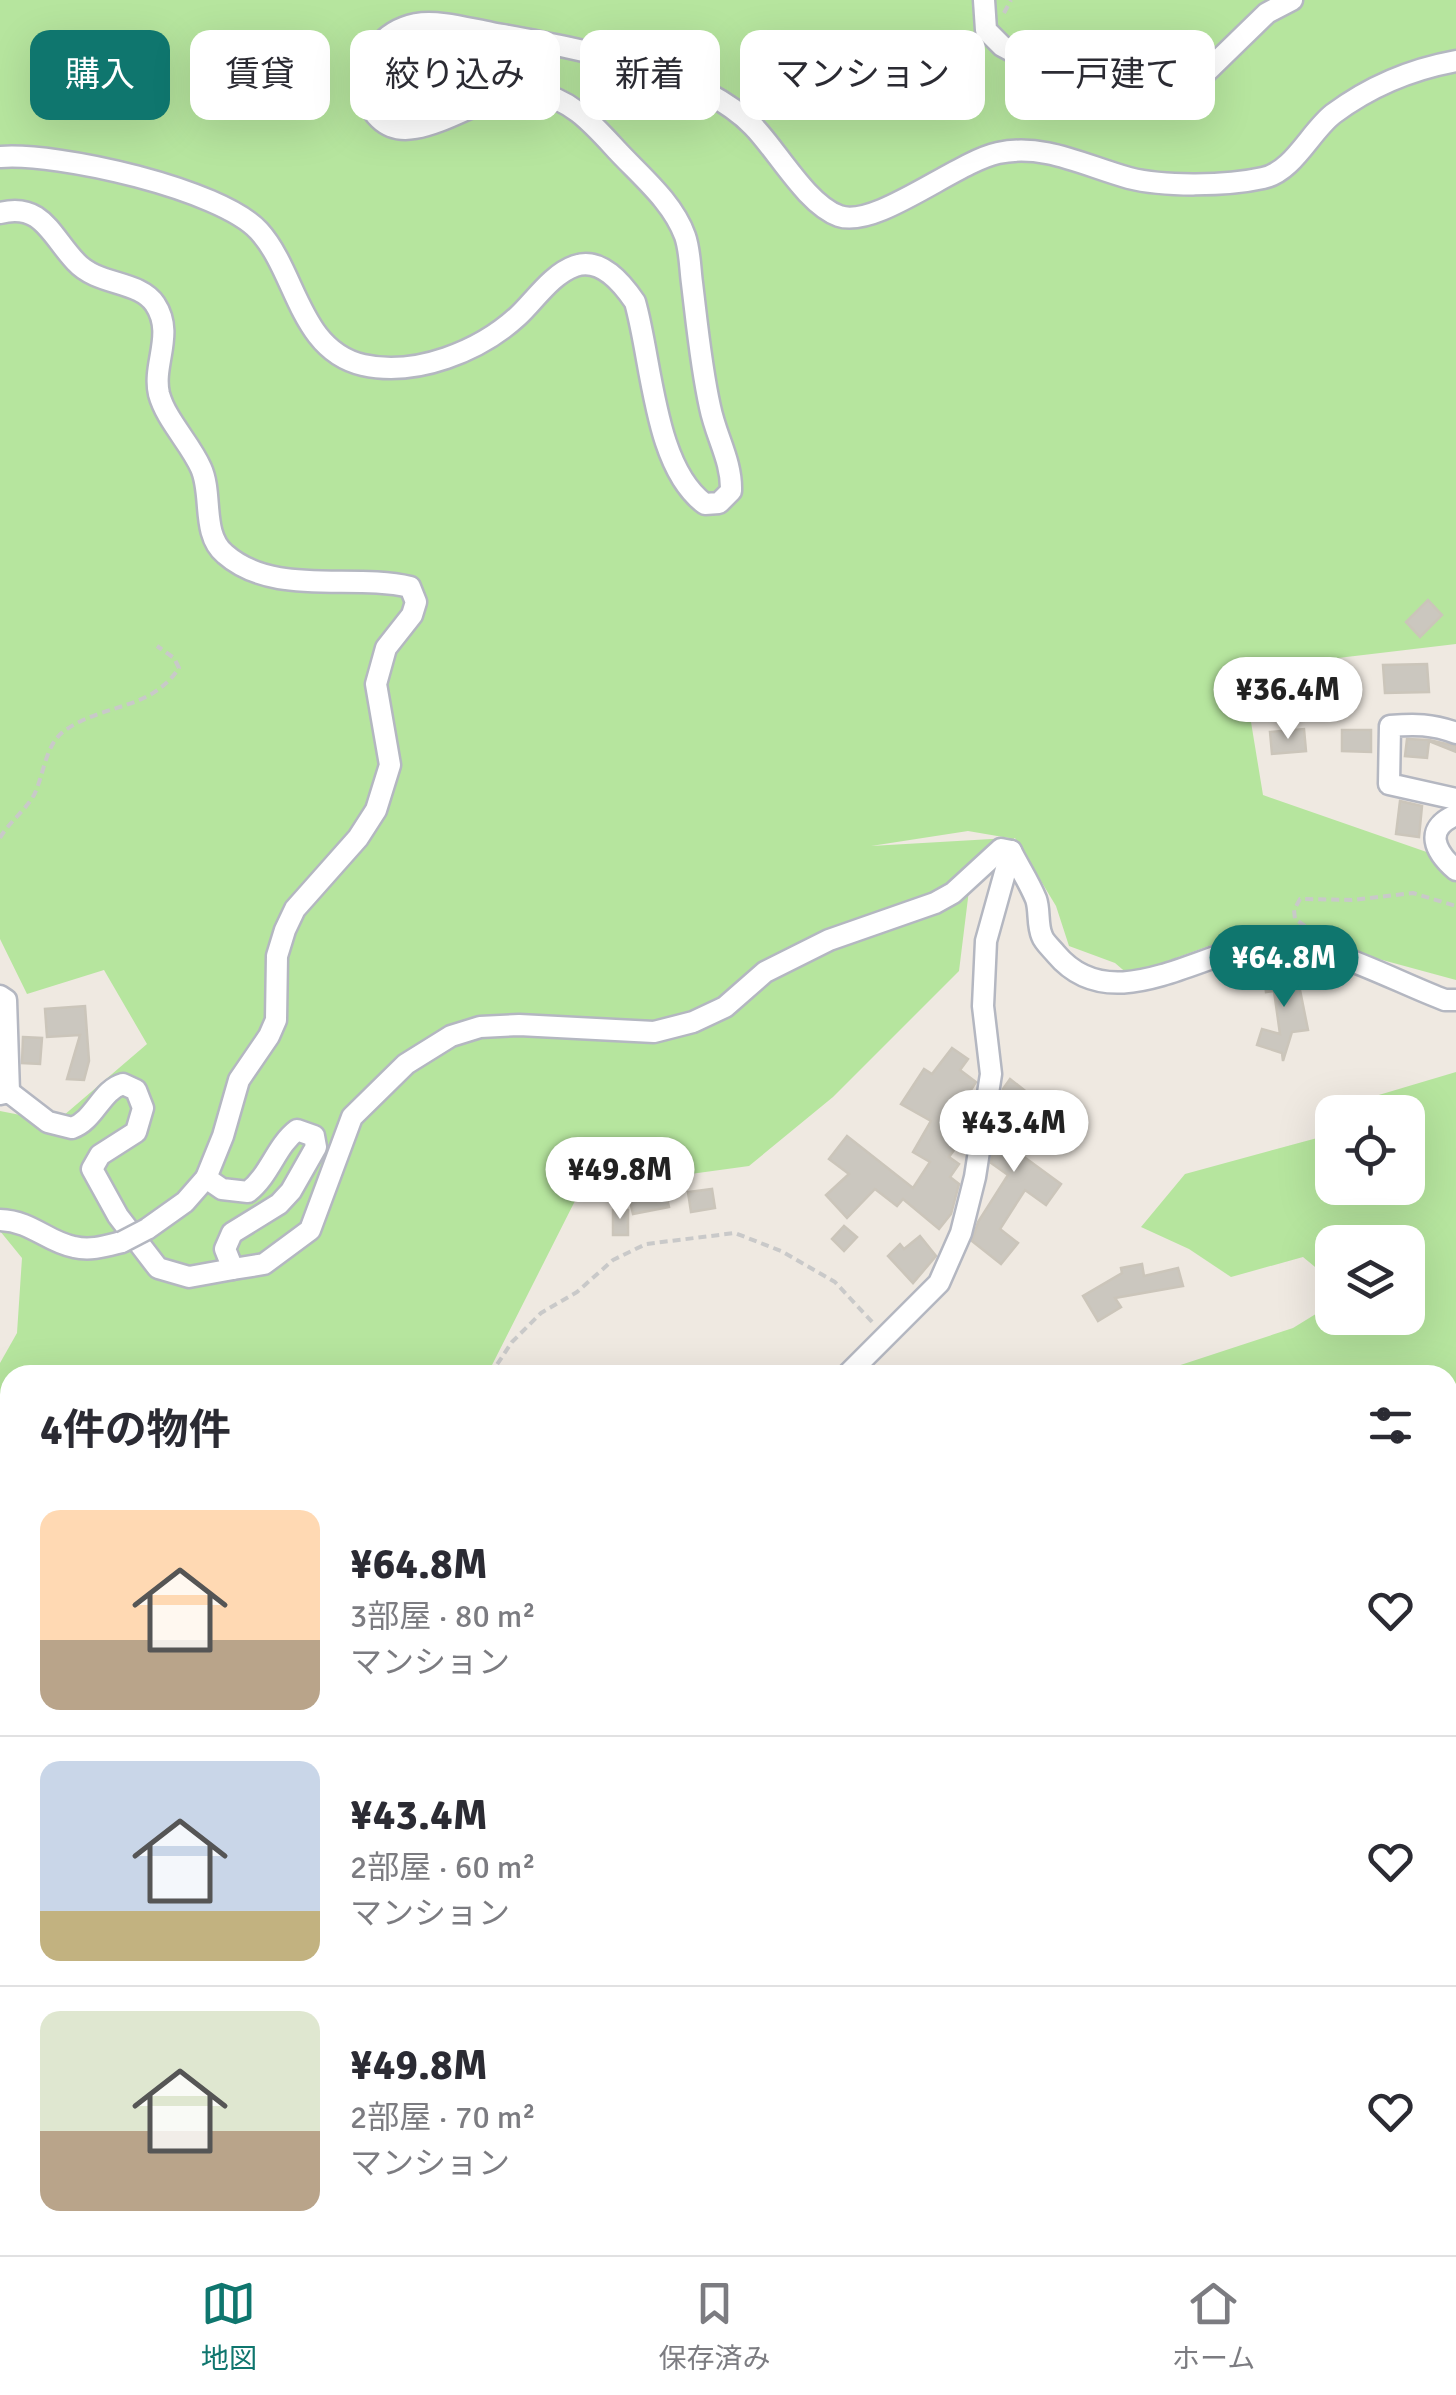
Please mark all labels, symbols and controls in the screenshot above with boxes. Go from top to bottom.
chip: 購入 [30,30,170,120]
chip: 賃貸 [190,30,330,120]
chip: 絞り込み [350,30,560,120]
chip: 新着 [580,30,720,120]
chip: マンション [740,30,985,120]
chip: 一戸建て [1005,30,1215,120]
pin: ¥36.4M [1207,657,1369,742]
text: ¥36.4M [1236,670,1340,709]
pin: ¥64.8M [1203,925,1365,1010]
text: ¥64.8M [1232,938,1336,977]
pin: ¥43.4M [933,1090,1095,1175]
map controls [1315,1095,1425,1335]
button: locate [1315,1095,1425,1205]
text: ¥43.4M [962,1103,1066,1142]
pin: ¥49.8M [539,1137,701,1222]
text: ¥49.8M [568,1150,672,1189]
button: layers [1315,1225,1425,1335]
icon: filters [1363,1398,1418,1453]
text: 4件の物件 [40,1405,231,1456]
text: ¥64.8M [350,1539,488,1590]
icon: home [120,1550,240,1670]
icon: heart [1363,1583,1418,1638]
text: 3部屋 · 80 m² [350,1597,536,1636]
text: マンション [350,1643,510,1682]
text: ¥43.4M [350,1790,488,1841]
icon: home [120,1801,240,1921]
icon: heart [1363,1834,1418,1889]
text: 2部屋 · 60 m² [350,1848,536,1887]
text: マンション [350,1894,510,1933]
text: ¥49.8M [350,2040,488,2091]
icon: home [120,2051,240,2171]
icon: heart [1363,2084,1418,2139]
text: 2部屋 · 70 m² [350,2098,536,2137]
text: マンション [350,2144,510,2183]
tab: 地図 [201,2276,257,2376]
tab: 保存済み [658,2276,770,2376]
tab: ホーム [1172,2276,1255,2376]

